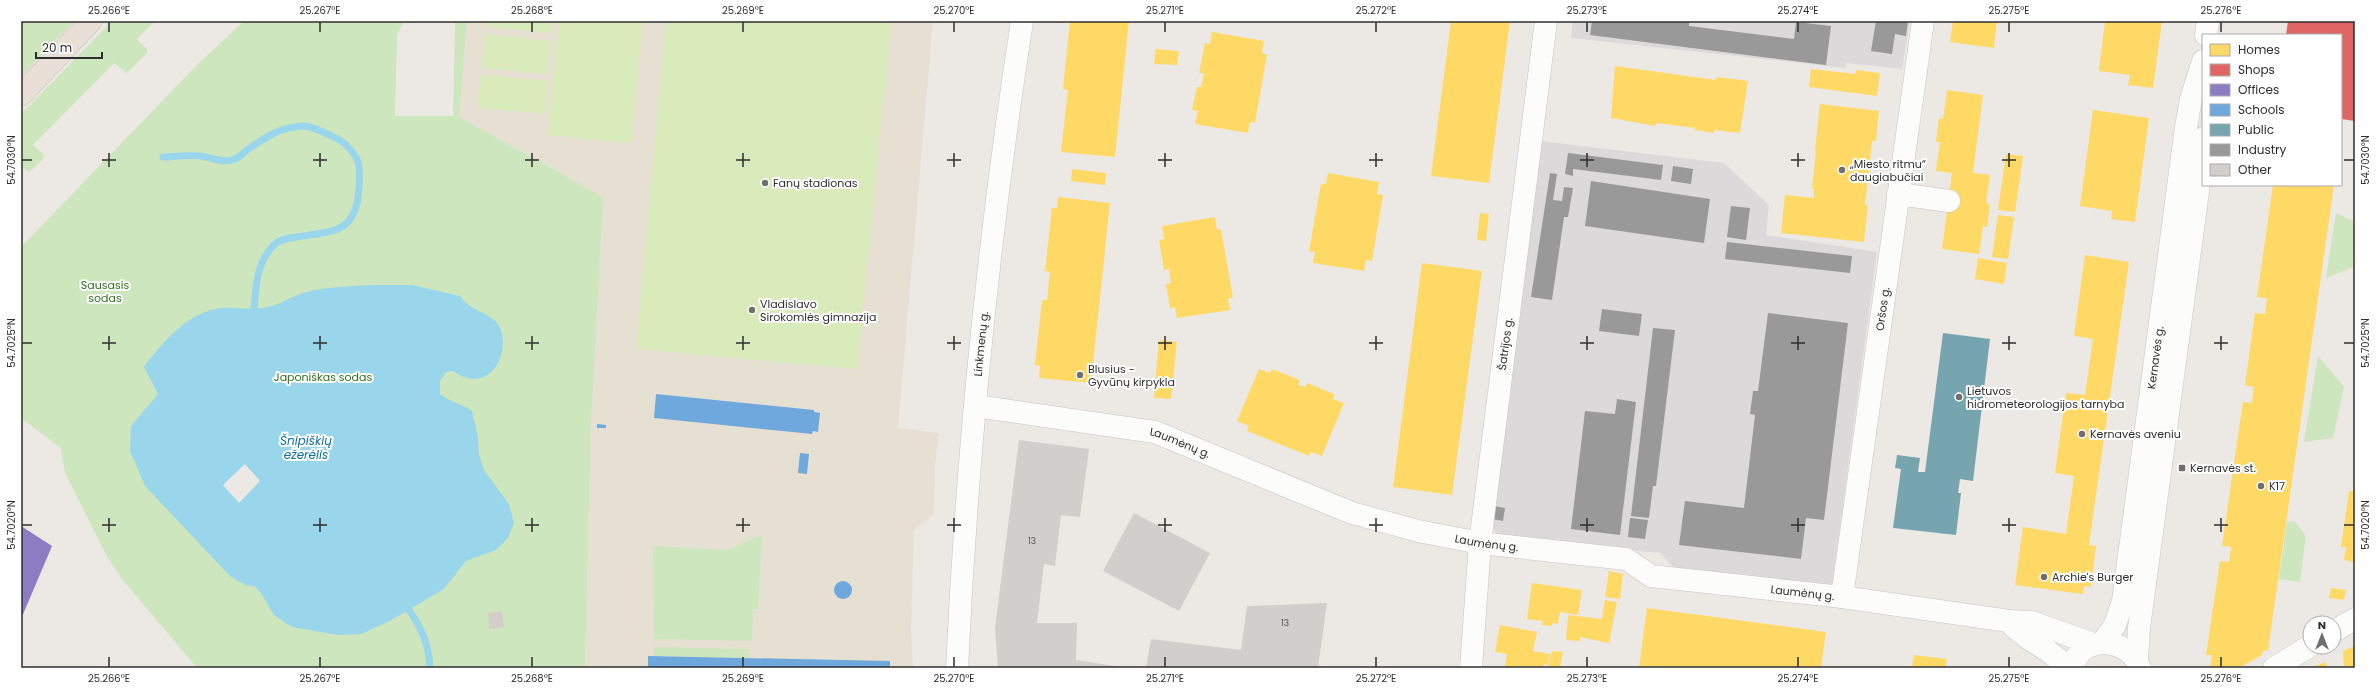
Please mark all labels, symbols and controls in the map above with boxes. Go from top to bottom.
text: 25.266°E [88,3,130,18]
text: 25.267°E [300,3,340,18]
text: 25.268°E [511,3,553,18]
text: 25.269°E [722,3,764,18]
text: 25.270°E [934,3,974,18]
text: 25.271°E [1146,3,1184,18]
text: 25.272°E [1356,3,1396,18]
text: 25.273°E [1567,3,1607,18]
text: 25.274°E [1778,3,1818,18]
text: 25.275°E [1989,3,2029,18]
text: 25.276°E [2201,3,2241,18]
scale bar [36,34,102,60]
legend [2202,34,2342,186]
text: 20 m [42,39,72,56]
text: Homes [2238,41,2280,58]
text: Shops [2238,61,2275,78]
text: Offices [2238,81,2279,98]
text: Schools [2238,101,2285,118]
text: Public [2238,121,2274,138]
text: 54.7030°N [4,135,19,185]
text: 54.7030°N [2358,135,2373,185]
text: Industry [2238,141,2287,158]
place label: „Miesto ritmu“ daugiabučiai [1849,156,1926,185]
text: Other [2238,161,2272,178]
marker: „Miesto ritmu“ daugiabučiai [1837,165,1847,175]
place label: Fanų stadionas [773,175,858,191]
marker: Fanų stadionas [760,178,770,188]
park label: Sausasis sodas [81,277,129,306]
street label: Oršos g. [1872,286,1894,332]
place label: Vladislavo Sirokomlės gimnazija [760,296,876,325]
marker: Vladislavo Sirokomlės gimnazija [747,305,757,315]
street label: Linkmenų g. [970,311,992,377]
street label: Šatrijos g. [1494,317,1516,371]
text: 54.7025°N [4,318,19,368]
text: 54.7025°N [2358,318,2373,368]
street label: Kernavės g. [2143,325,2167,390]
place label: Blusius - Gyvūnų kirpykla [1088,361,1175,390]
park label: Japoniškas sodas [274,369,372,385]
marker: Blusius - Gyvūnų kirpykla [1075,370,1085,380]
place label: Lietuvos hidrometeorologijos tarnyba [1967,383,2124,412]
marker: Lietuvos hidrometeorologijos tarnyba [1954,392,1964,402]
street label: Laumėnų g. [1149,423,1213,462]
place label: Kernavės aveniu [2090,426,2181,442]
marker: Kernavės aveniu [2077,429,2087,439]
water label: Šnipiškių ežerėlis [280,432,332,463]
place label: Kernavės st. [2190,460,2256,476]
marker: Kernavės st. [2177,463,2187,473]
place label: K17 [2269,478,2285,494]
marker: K17 [2256,481,2266,491]
text: 54.7020°N [4,500,19,550]
text: 54.7020°N [2358,500,2373,550]
street label: Laumėnų g. [1453,530,1519,555]
house number: 13 [1028,535,1036,547]
place label: Archie's Burger [2052,569,2133,585]
marker: Archie's Burger [2039,572,2049,582]
street label: Laumėnų g. [1770,581,1835,604]
north arrow [2302,615,2342,655]
house number: 13 [1281,617,1289,629]
text: N [2318,617,2326,633]
text: 25.266°E [88,671,130,686]
text: 25.267°E [300,671,340,686]
text: 25.268°E [511,671,553,686]
text: 25.269°E [722,671,764,686]
text: 25.270°E [934,671,974,686]
text: 25.271°E [1146,671,1184,686]
text: 25.272°E [1356,671,1396,686]
text: 25.273°E [1567,671,1607,686]
text: 25.274°E [1778,671,1818,686]
text: 25.275°E [1989,671,2029,686]
text: 25.276°E [2201,671,2241,686]

